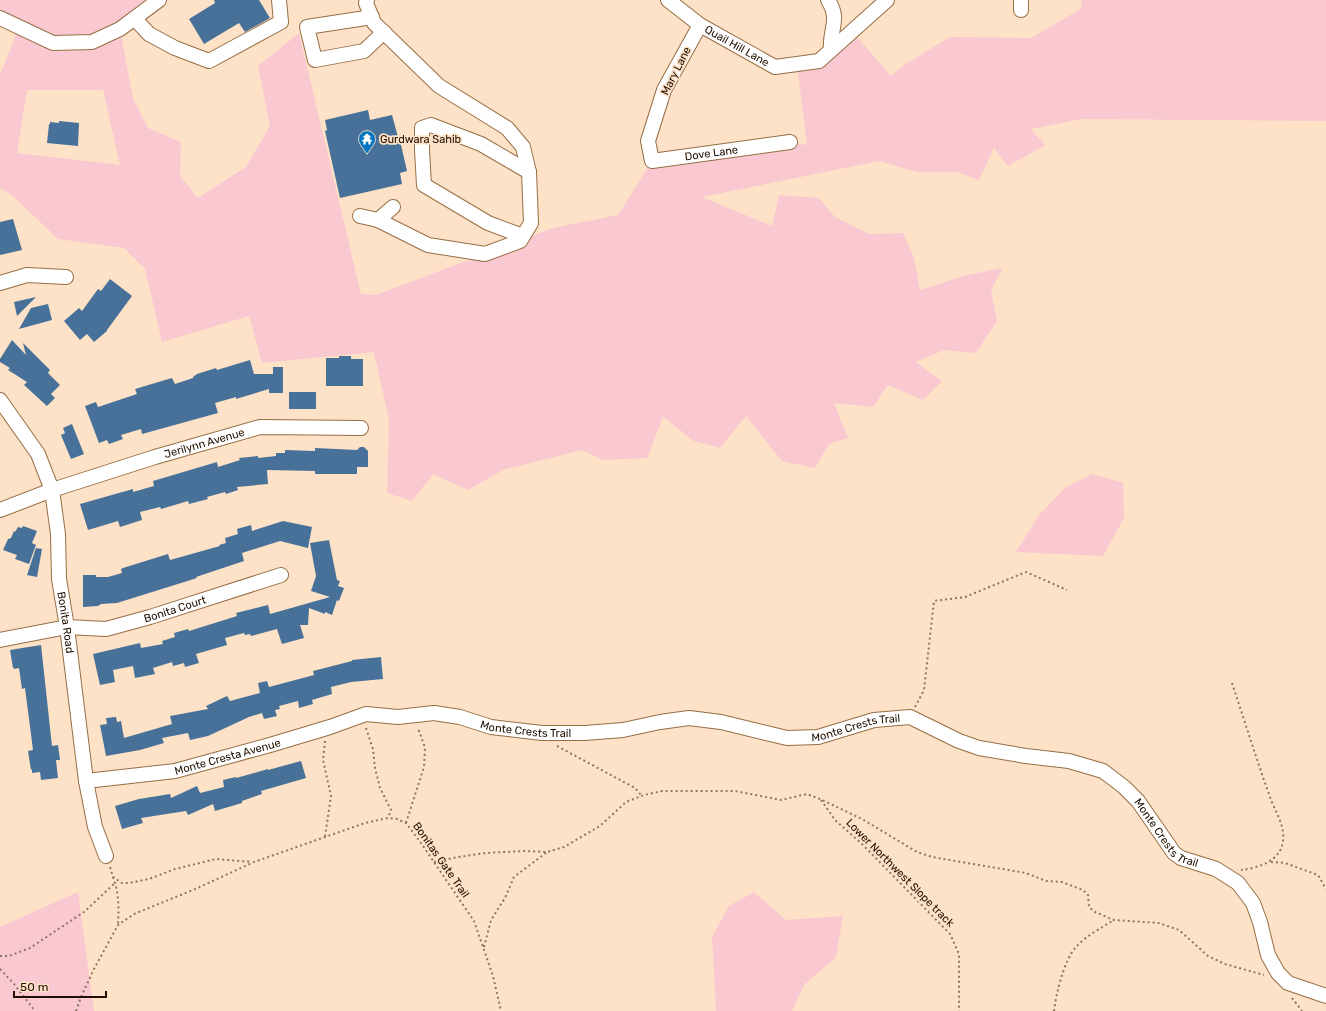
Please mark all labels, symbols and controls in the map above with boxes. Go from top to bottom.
street label: Quail Hill Lane [702,22,772,69]
street label: Mary Lane [658,45,694,97]
temple icon: Gurdwara Sahib [357,129,377,154]
place label: Gurdwara Sahib [380,133,461,146]
street label: Dove Lane [684,143,739,163]
street label: Jerilynn Avenue [162,425,246,461]
street label: Bonita Road [55,591,77,654]
street label: Bonita Court [142,593,208,625]
street label: Monte Crests Trail [811,711,901,744]
street label: Monte Crests Trail [479,717,571,740]
street label: Monte Cresta Avenue [173,736,282,777]
street label: Monte Crests Trail [1132,796,1200,870]
street label: Lower Northwest Slope track [843,816,957,930]
street label: Bonitas Gate Trail [410,820,472,900]
scale bar [14,973,106,999]
text: 50 m [20,980,48,994]

